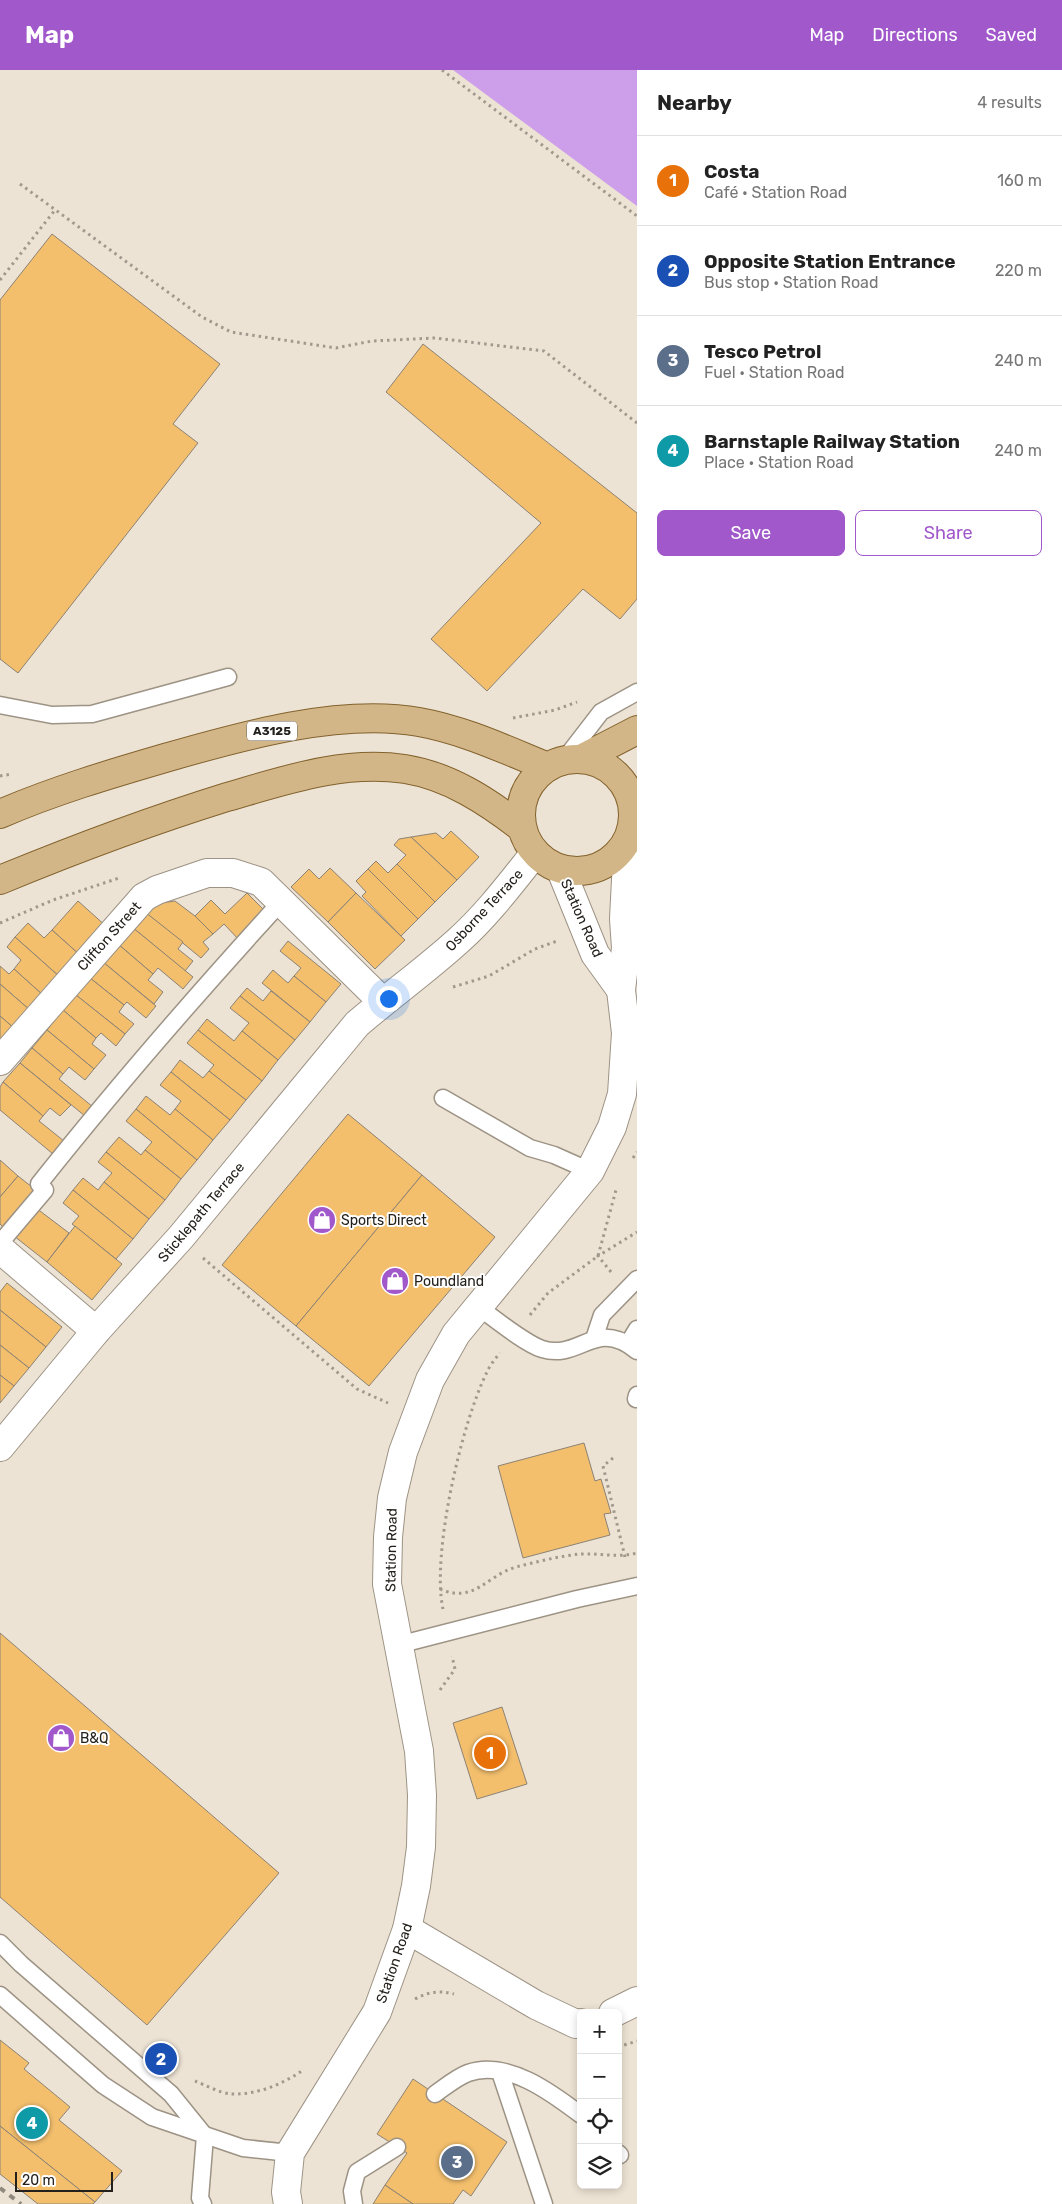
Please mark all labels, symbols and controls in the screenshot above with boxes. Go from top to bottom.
text: Map [25,21,74,49]
text: Map [809,24,844,46]
text: Directions [872,24,958,46]
text: Saved [986,24,1037,46]
text: Nearby [657,90,732,115]
text: 4 results [977,93,1042,112]
text: Costa [704,160,760,183]
text: 1 [669,171,677,190]
text: 160 m [997,171,1042,190]
text: Café · Station Road [704,183,847,202]
text: Opposite Station Entrance [704,250,956,273]
text: 2 [668,261,678,280]
text: 220 m [995,261,1042,280]
text: Bus stop · Station Road [704,273,878,292]
text: Tesco Petrol [704,340,821,363]
text: 3 [668,351,678,370]
text: 240 m [995,351,1042,370]
text: Fuel · Station Road [704,363,845,382]
text: Barnstaple Railway Station [704,430,960,453]
text: 4 [668,441,678,460]
text: 240 m [995,441,1042,460]
text: Place · Station Road [704,453,854,472]
button: Save [657,510,845,556]
button: Share [855,510,1042,556]
road number: A3125 [247,721,297,740]
street label: Osborne Terrace [442,866,527,955]
street label: Station Road [557,876,606,960]
street label: Clifton Street [74,898,145,974]
your location [376,986,402,1012]
street label: Sticklepath Terrace [155,1159,248,1266]
shop icon: Sports Direct [307,1205,337,1235]
place label: Sports Direct [341,1212,427,1229]
shop icon: Poundland [380,1266,410,1296]
place label: Poundland [414,1273,484,1290]
street label: Station Road [382,1508,401,1592]
shop icon: B&Q [46,1723,76,1753]
place label: B&Q [80,1730,109,1747]
pin: 1 [474,1734,506,1772]
street label: Station Road [373,1921,416,2006]
map controls [577,2009,622,2189]
button: + [577,2009,622,2054]
pin: 2 [145,2040,177,2078]
button: − [577,2054,622,2099]
button: locate [577,2099,622,2144]
pin: 4 [16,2104,48,2142]
pin: 3 [441,2143,473,2181]
button: layers [577,2144,622,2189]
scale bar [15,2169,112,2192]
text: 20 m [22,2172,55,2189]

